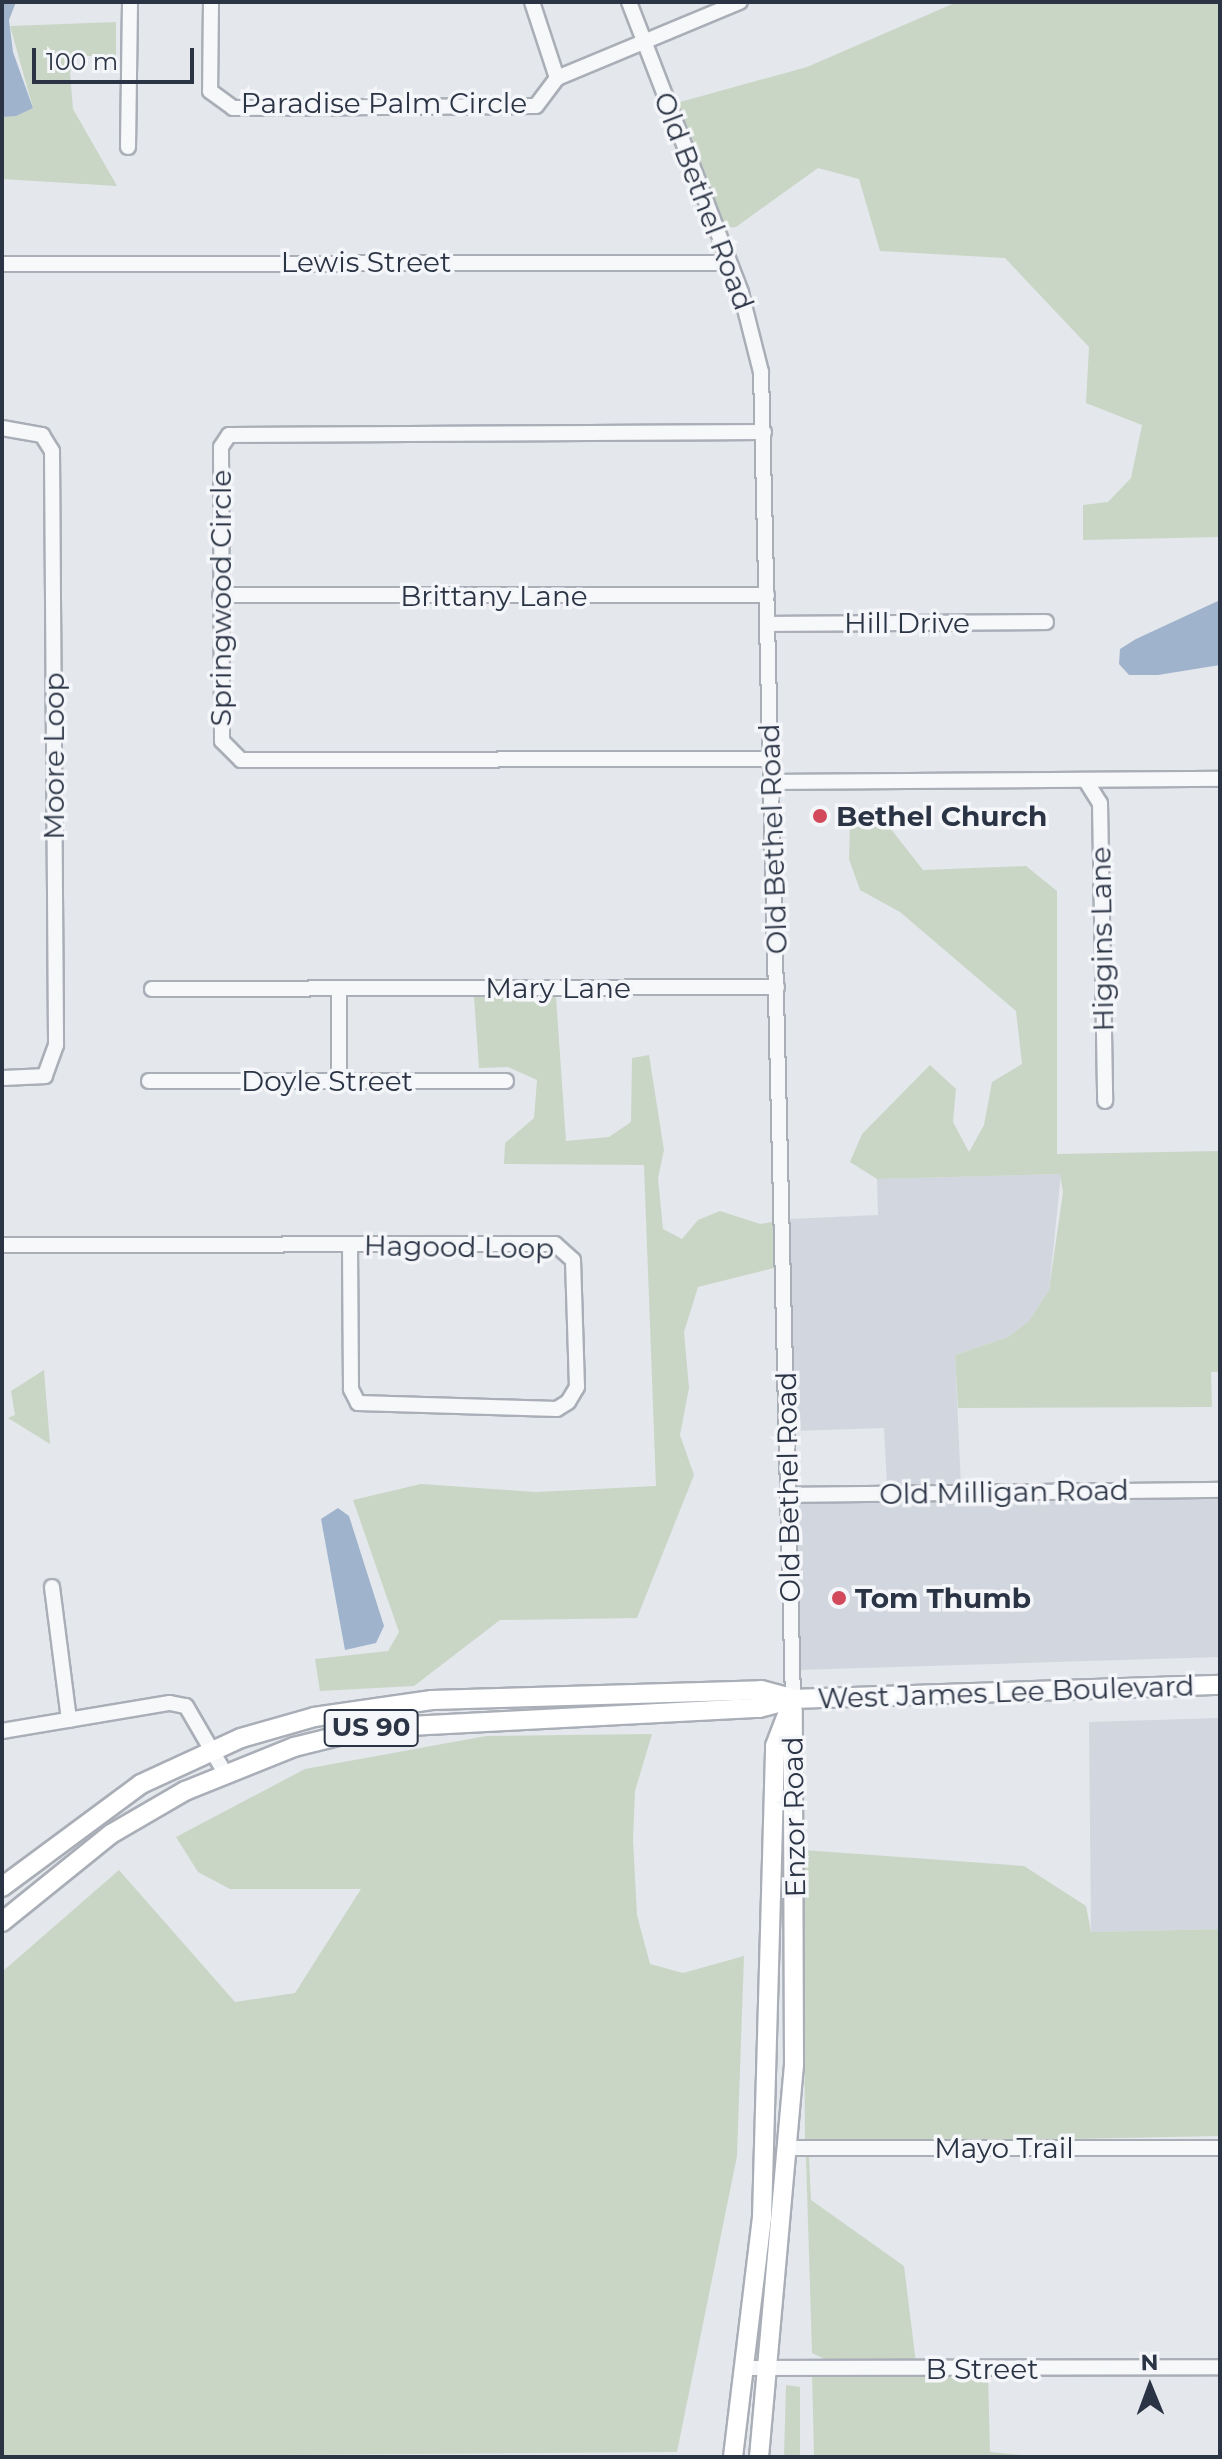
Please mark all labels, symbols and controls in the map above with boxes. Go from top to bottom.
scale bar [36,32,198,82]
text: 100 m [46,47,118,76]
street label: Paradise Palm Circle [241,86,527,120]
street label: Old Bethel Road [647,87,761,315]
street label: Lewis Street [281,245,451,279]
street label: Springwood Circle [204,470,238,726]
street label: Brittany Lane [400,579,588,613]
street label: Hill Drive [844,606,970,640]
street label: Moore Loop [37,672,71,840]
street label: Old Bethel Road [752,723,794,955]
place label: Bethel Church [836,799,1047,833]
marker: Bethel Church [811,807,829,825]
street label: Higgins Lane [1084,846,1120,1032]
street label: Mary Lane [485,971,631,1005]
street label: Doyle Street [241,1064,413,1098]
street label: Hagood Loop [364,1229,554,1265]
street label: Old Bethel Road [769,1371,807,1603]
street label: Old Milligan Road [879,1473,1129,1511]
place label: Tom Thumb [855,1581,1031,1615]
marker: Tom Thumb [830,1589,848,1607]
street label: West James Lee Boulevard [817,1669,1195,1715]
road number: US 90 [323,1706,419,1750]
street label: Enzor Road [776,1736,812,1898]
street label: Mayo Trail [934,2131,1074,2165]
north arrow [1110,2347,1190,2427]
text: N [1140,2349,1159,2376]
street label: B Street [925,2352,1039,2386]

